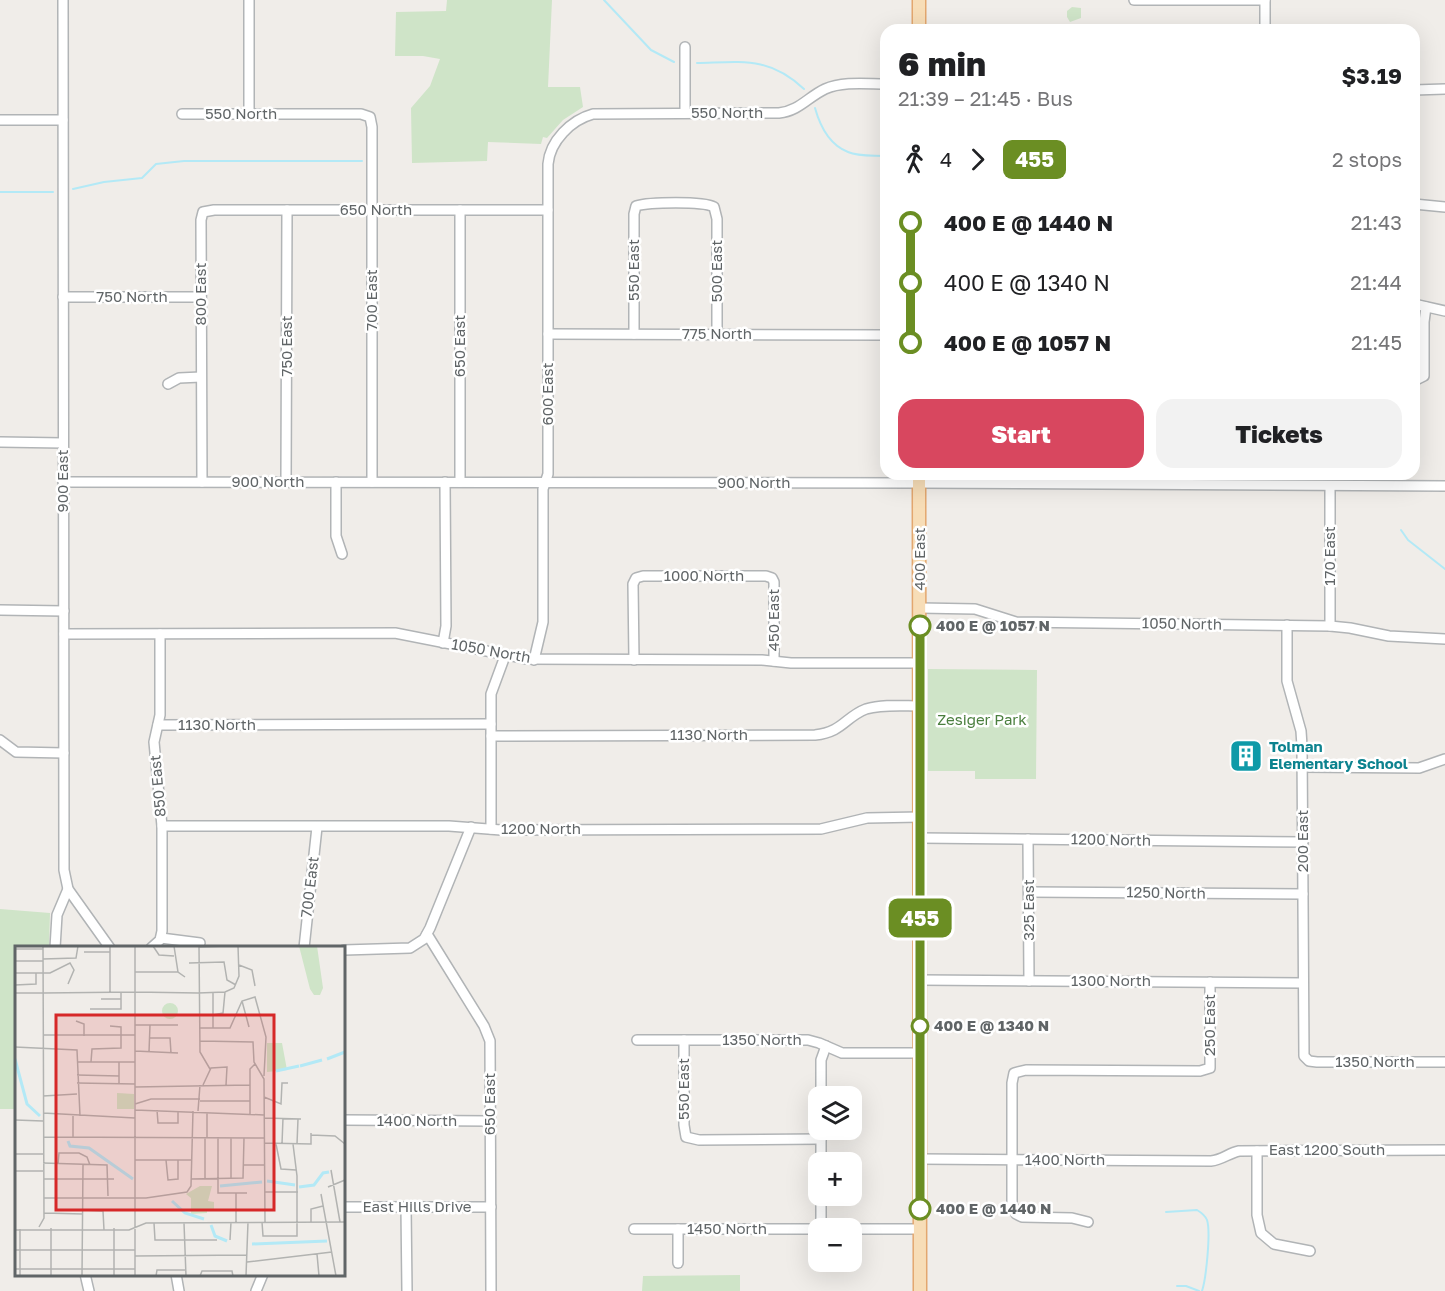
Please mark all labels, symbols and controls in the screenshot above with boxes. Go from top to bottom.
text: 6 min [898,44,986,83]
text: $3.19 [1341,62,1402,89]
text: 21:39 – 21:45 · Bus [898,86,1073,110]
street label: 550 North [691,103,763,121]
street label: 550 North [205,104,277,122]
icon: walk [898,143,931,176]
icon: forward [961,143,994,176]
text: 455 [1015,146,1054,172]
text: 4 [940,147,952,171]
text: 2 stops [1332,147,1402,171]
street label: 650 North [340,200,412,218]
text: 400 E @ 1440 N [944,209,1113,236]
text: 21:43 [1351,210,1402,234]
street label: 550 East [624,239,642,301]
street label: 500 East [707,240,725,302]
street label: 800 East [191,263,209,325]
street label: 700 East [362,269,380,331]
text: 400 E @ 1340 N [944,269,1110,296]
text: 21:44 [1350,270,1402,294]
street label: 750 North [96,287,168,305]
street label: 750 East [277,315,295,377]
street label: 650 East [450,315,468,377]
street label: 775 North [682,324,752,342]
text: 400 E @ 1057 N [944,329,1111,356]
text: 21:45 [1351,330,1402,354]
street label: 600 East [538,363,556,425]
button: Start [898,399,1144,468]
button: Tickets [1156,399,1402,468]
street label: 900 East [53,450,71,512]
street label: 900 North [231,472,305,490]
street label: 900 North [717,473,791,491]
street label: 170 East [1320,526,1338,586]
street label: 400 East [910,528,928,590]
street label: 1000 North [664,566,744,584]
street label: 450 East [764,589,782,651]
street label: 1050 North [1142,613,1222,633]
marker: 400 E @ 1057 N [909,615,931,637]
place label: 400 E @ 1057 N [936,616,1050,634]
street label: 1050 North [450,634,532,666]
park label: Zesiger Park [937,710,1027,728]
street label: 1130 North [178,715,256,733]
street label: 1130 North [670,725,748,743]
place label: Tolman Elementary School [1269,737,1408,772]
building icon: Tolman Elementary School [1228,738,1264,774]
street label: 850 East [145,754,169,818]
street label: 200 East [1293,810,1311,872]
street label: 1200 North [501,819,581,837]
street label: 1200 North [1071,829,1151,849]
street label: 700 East [296,855,322,919]
street label: 325 East [1019,879,1037,941]
street label: 1250 North [1126,882,1206,902]
line badge: 455 [886,898,954,938]
text: 455 [901,905,939,931]
inset map [15,946,345,1276]
street label: 1300 North [1071,971,1151,989]
street label: 250 East [1200,994,1218,1056]
place label: 400 E @ 1340 N [934,1016,1049,1034]
marker: 400 E @ 1340 N [911,1017,929,1035]
street label: 1350 North [722,1030,802,1048]
street label: 1350 North [1335,1052,1415,1070]
street label: 550 East [674,1058,692,1120]
street label: 650 East [480,1073,498,1135]
map controls [808,1086,862,1272]
button: layers [808,1086,862,1140]
street label: 1400 North [377,1111,457,1129]
street label: East 1200 South [1269,1140,1385,1158]
street label: 1400 North [1025,1150,1105,1168]
button: + [808,1152,862,1206]
street label: East Hills Drive [362,1197,472,1215]
marker: 400 E @ 1440 N [909,1198,931,1220]
place label: 400 E @ 1440 N [936,1199,1051,1217]
button: − [808,1218,862,1272]
street label: 1450 North [687,1219,767,1237]

